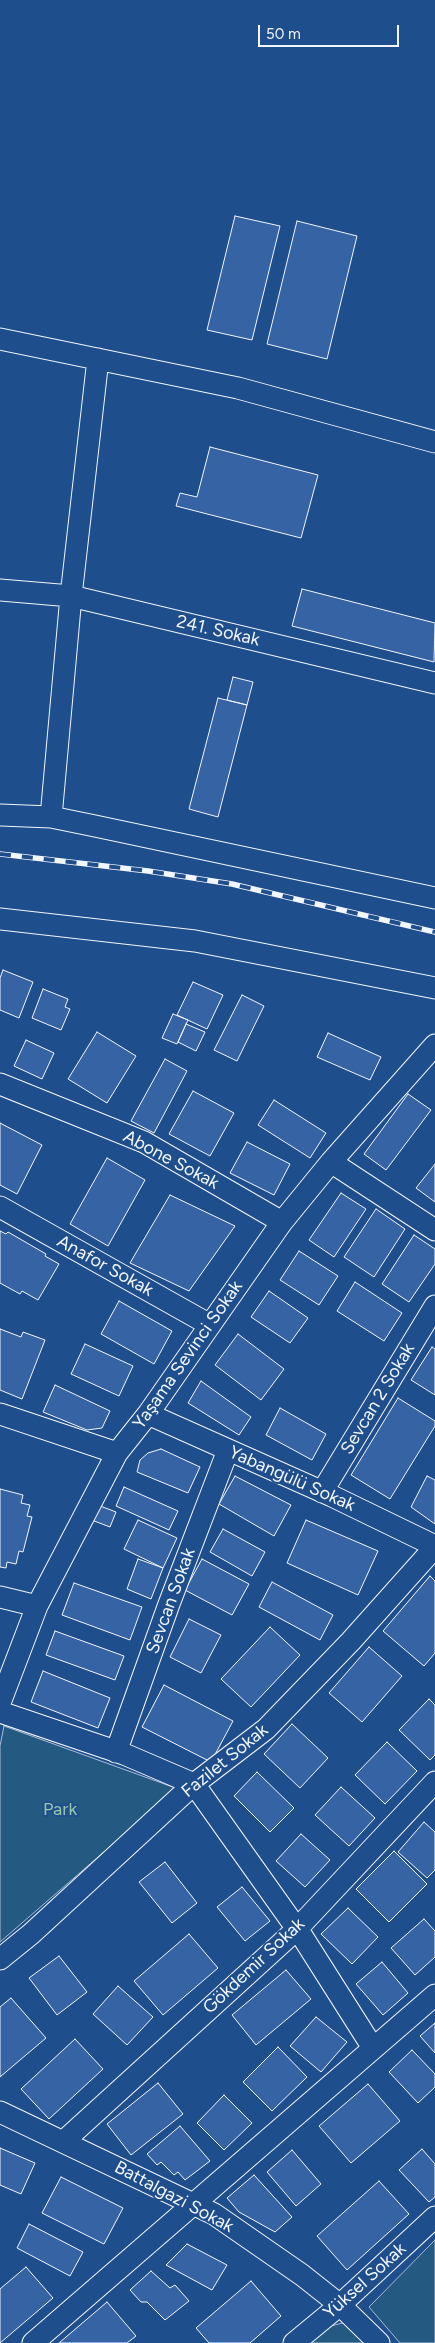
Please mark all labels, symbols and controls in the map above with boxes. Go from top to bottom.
scale bar [260,15,401,47]
text: 50 m [266,25,301,43]
street label: 241. Sokak [174,611,262,651]
street label: Abone Sokak [119,1126,223,1194]
street label: Anafor Sokak [53,1231,157,1301]
street label: Yaşama Sevinci Sokak [129,1277,247,1433]
street label: Sevcan 2 Sokak [336,1340,420,1458]
street label: Yabangülü Sokak [226,1442,358,1516]
street label: Sevcan Sokak [142,1545,200,1657]
street label: Fazilet Sokak [177,1720,273,1802]
park label: Park [43,1799,77,1821]
street label: Gökdemir Sokak [199,1913,309,2019]
street label: Battalgazi Sokak [111,2156,237,2238]
street label: Yüksel Sokak [319,2238,411,2324]

